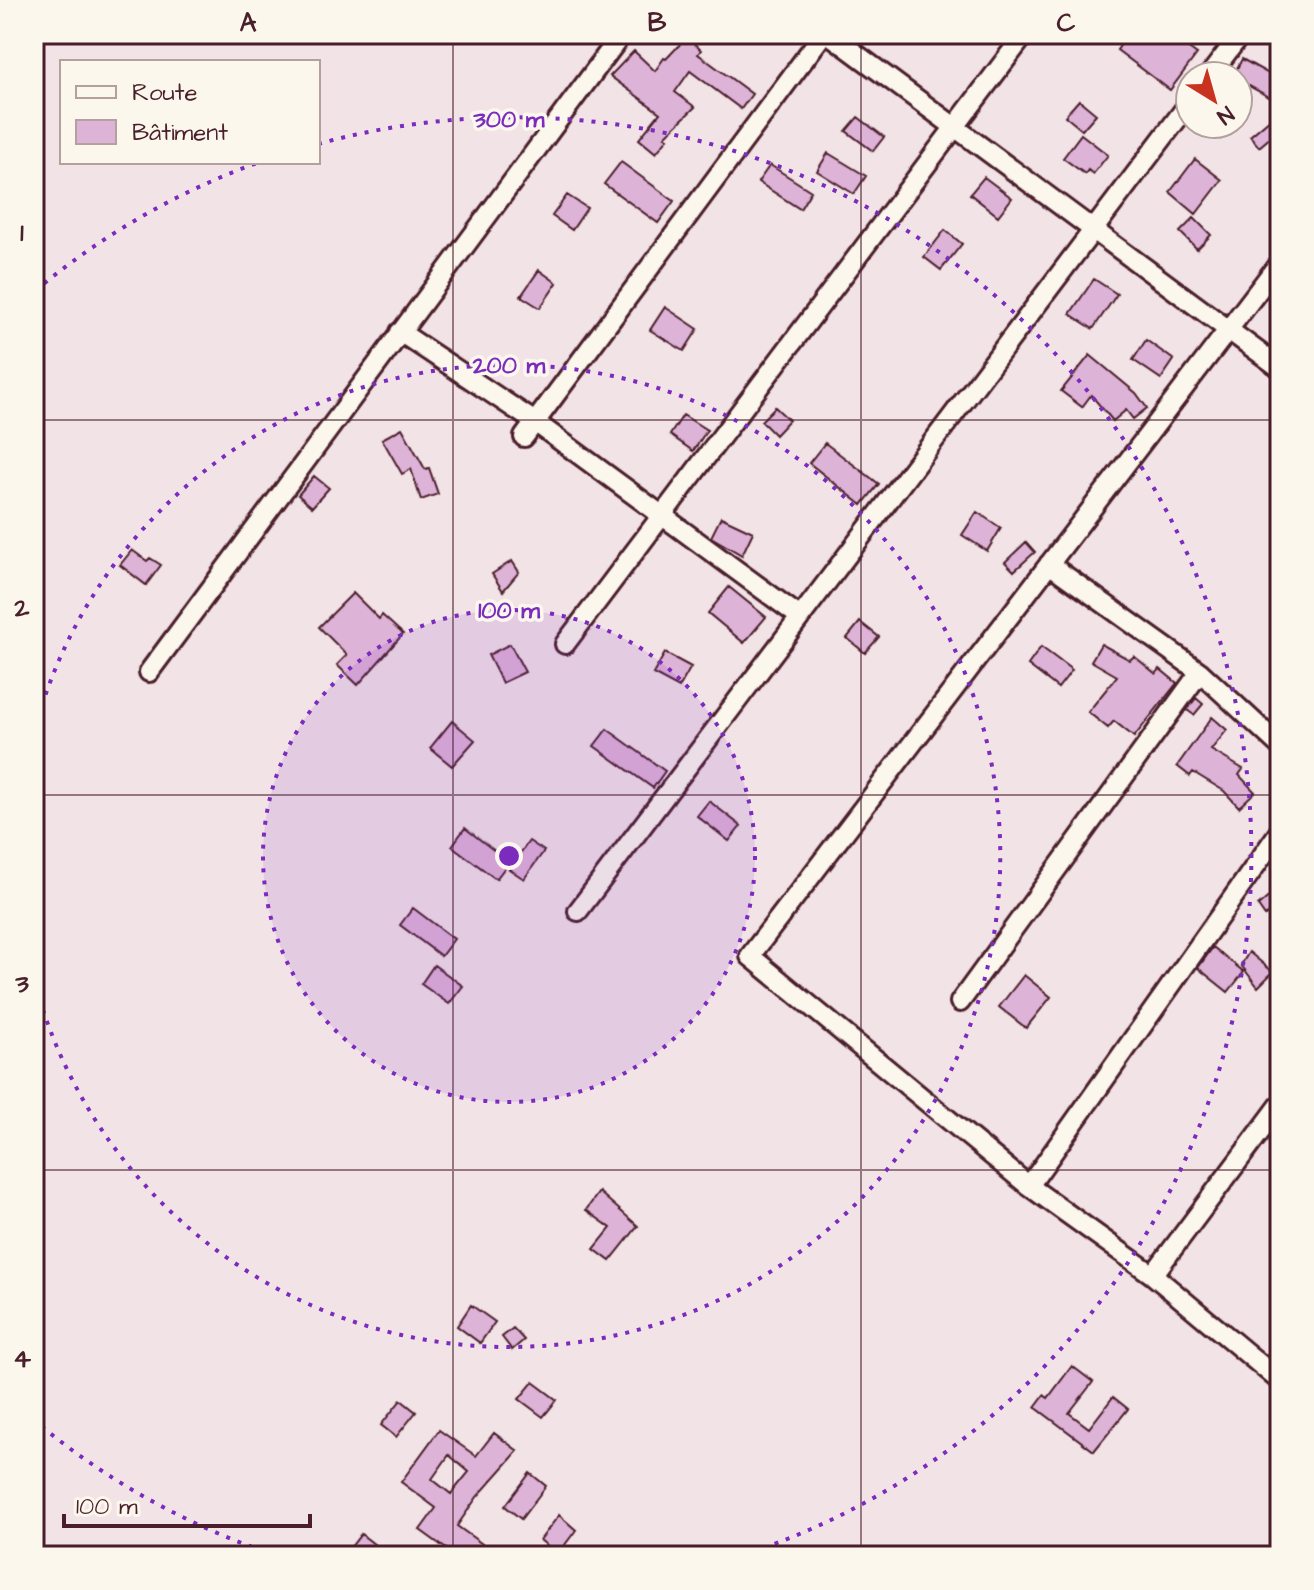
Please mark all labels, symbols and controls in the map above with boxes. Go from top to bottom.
text: A [240,5,257,41]
text: B [648,5,667,41]
text: C [1057,5,1076,41]
legend [60,60,320,164]
north arrow [1174,60,1254,140]
text: Route [132,76,198,110]
text: N [1210,98,1240,131]
text: 300 m [473,103,545,137]
text: Bâtiment [132,116,228,150]
text: 1 [20,215,24,251]
text: 200 m [472,349,545,383]
text: 2 [14,590,30,626]
text: 100 m [478,594,540,628]
centre of rings [495,842,523,870]
text: 3 [14,966,29,1002]
text: 4 [13,1341,31,1377]
scale bar [64,1478,310,1528]
text: 100 m [76,1490,138,1524]

